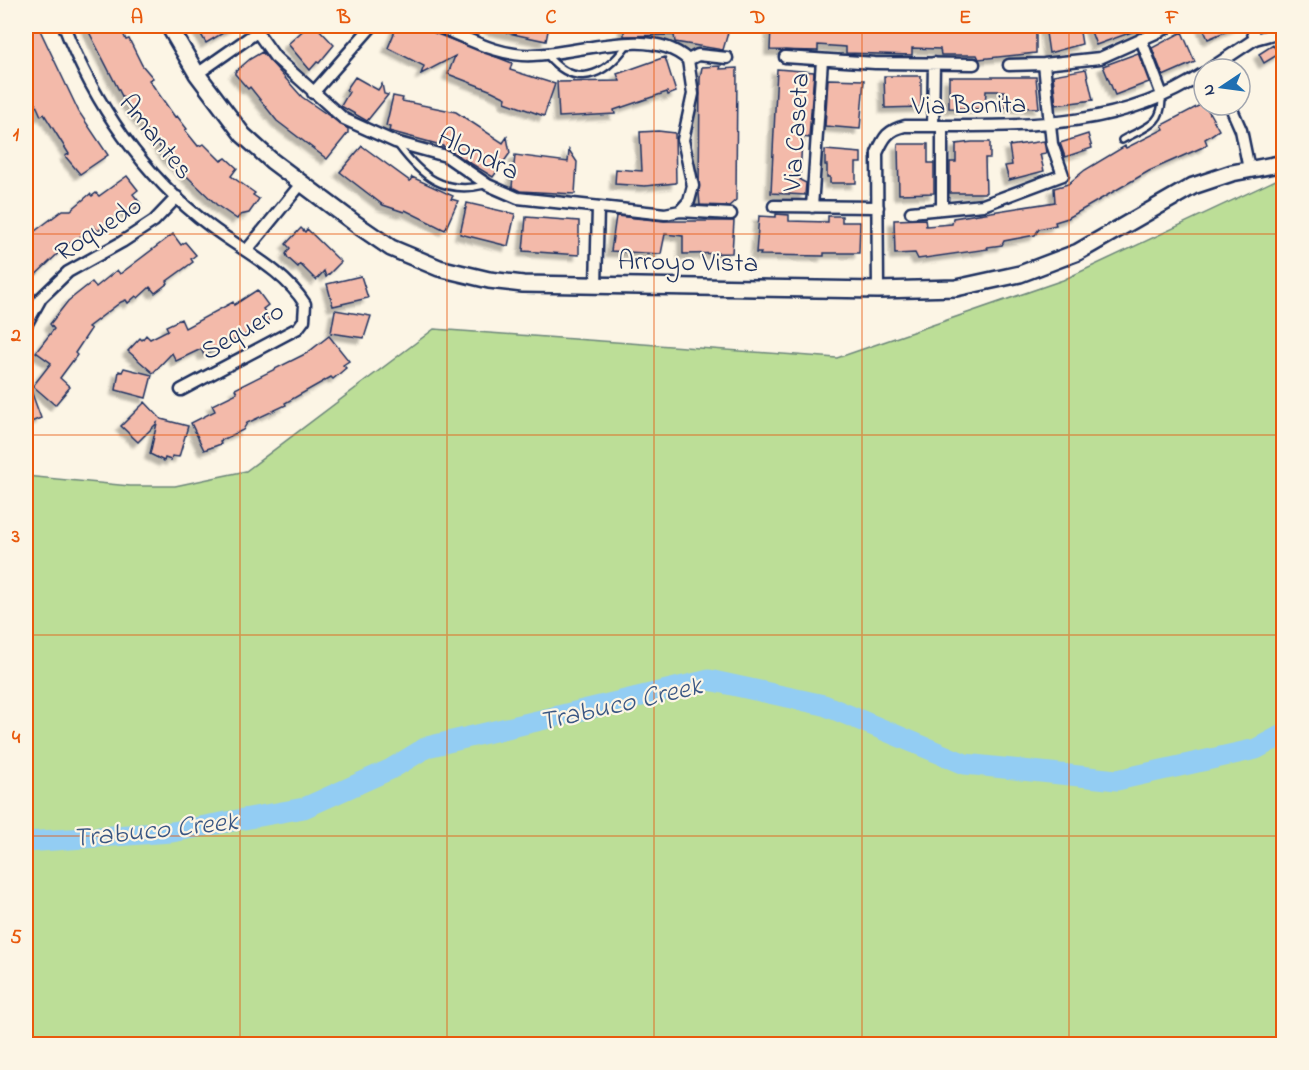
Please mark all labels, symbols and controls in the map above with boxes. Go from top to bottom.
text: A [131,4,143,33]
text: B [336,4,351,33]
text: C [546,4,557,33]
text: D [750,4,765,33]
text: E [959,4,971,33]
text: F [1165,4,1179,33]
north arrow [1192,57,1252,117]
street label: Via Caseta [774,71,821,194]
text: N [1196,82,1222,98]
street label: Amantes [108,86,202,189]
street label: Via Bonita [911,86,1027,127]
street label: Alondra [430,119,525,192]
text: 1 [13,121,20,150]
street label: Roquedo [48,187,151,273]
street label: Arroyo Vista [617,243,758,284]
street label: Sequero [194,293,292,372]
text: 2 [10,322,21,351]
text: 3 [11,523,20,552]
water label: Trabuco Creek [535,666,708,744]
text: 4 [12,724,21,753]
water label: Trabuco Creek [71,802,242,861]
text: 5 [10,924,22,953]

